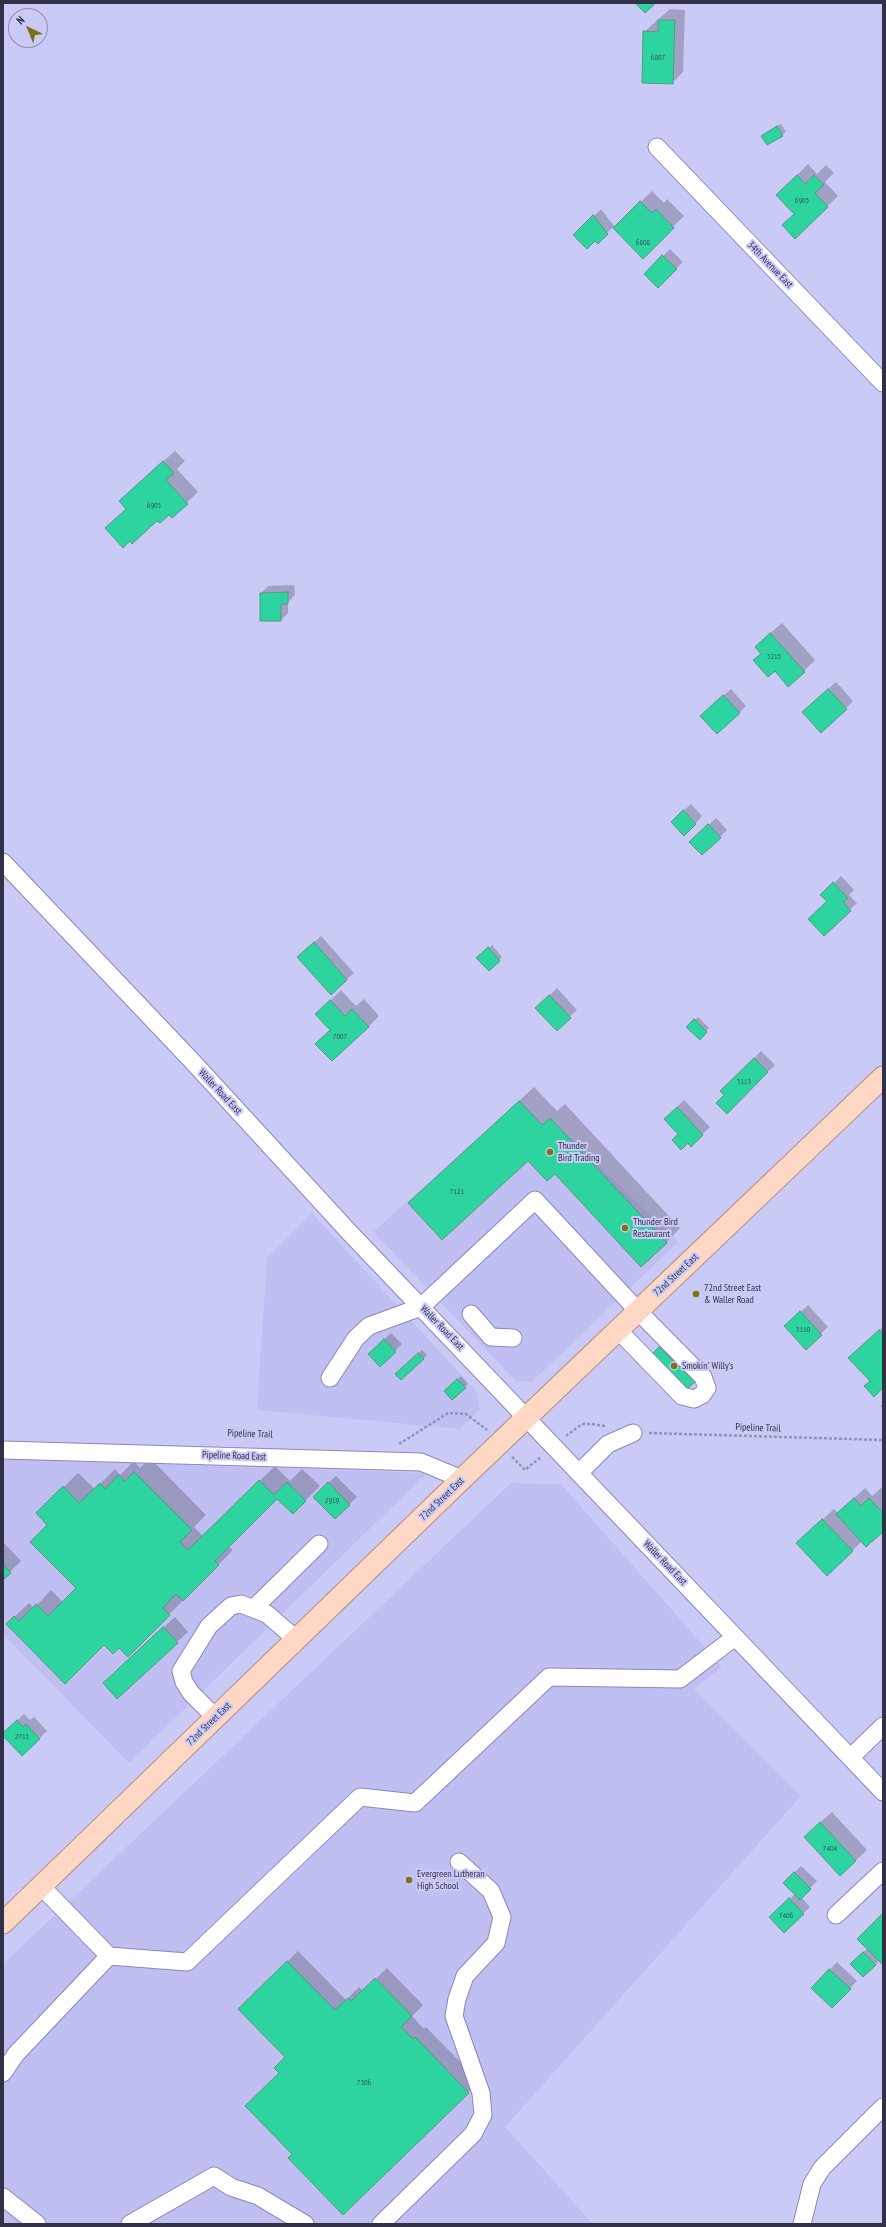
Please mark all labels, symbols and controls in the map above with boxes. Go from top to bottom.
north arrow [8,8,48,48]
text: N [13,13,27,27]
house number: 6807 [651,53,665,63]
house number: 6905 [795,196,809,206]
house number: 6808 [636,238,650,248]
street label: 34th Avenue East [745,239,795,291]
house number: 6905 [147,501,161,511]
house number: 3215 [767,652,781,662]
house number: 7007 [333,1032,347,1042]
street label: Waller Road East [196,1067,244,1117]
house number: 3113 [737,1077,751,1087]
place label: Thunder Bird Trading [558,1140,600,1164]
marker: Thunder Bird Trading [545,1147,555,1157]
house number: 7121 [450,1187,464,1197]
place label: Thunder Bird Restaurant [633,1216,678,1240]
marker: Thunder Bird Restaurant [620,1223,630,1233]
street label: 72nd Street East [651,1251,701,1299]
place label: 72nd Street East & Waller Road [704,1282,761,1306]
marker: 72nd Street East & Waller Road [691,1289,701,1299]
street label: Waller Road East [418,1303,466,1353]
house number: 3110 [796,1325,810,1335]
place label: Smokin' Willy's [682,1360,733,1372]
marker: Smokin' Willy's [669,1361,679,1371]
street label: Pipeline Trail [735,1421,781,1435]
street label: Pipeline Trail [227,1427,273,1441]
street label: Pipeline Road East [202,1449,266,1463]
street label: 72nd Street East [417,1475,467,1523]
house number: 2919 [325,1496,339,1506]
street label: Waller Road East [641,1538,689,1588]
street label: 72nd Street East [184,1700,234,1748]
house number: 2711 [15,1732,29,1742]
house number: 7404 [823,1844,837,1854]
place label: Evergreen Lutheran High School [417,1868,485,1892]
marker: Evergreen Lutheran High School [404,1875,414,1885]
house number: 7406 [779,1911,793,1921]
house number: 7306 [357,2078,371,2088]

